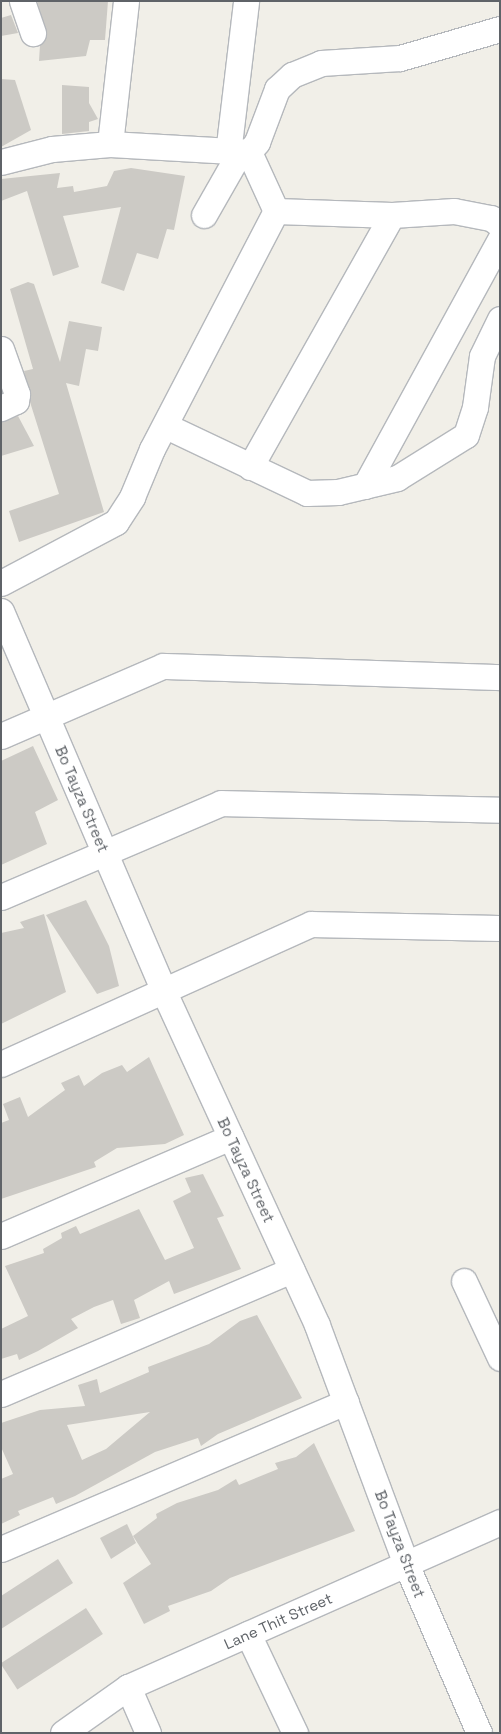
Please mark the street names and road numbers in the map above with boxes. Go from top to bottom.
street label: Bo Tayza Street [51,743,113,855]
street label: Bo Tayza Street [214,1114,278,1226]
street label: Bo Tayza Street [371,1487,429,1601]
street label: Lane Thit Street [221,1589,335,1653]

